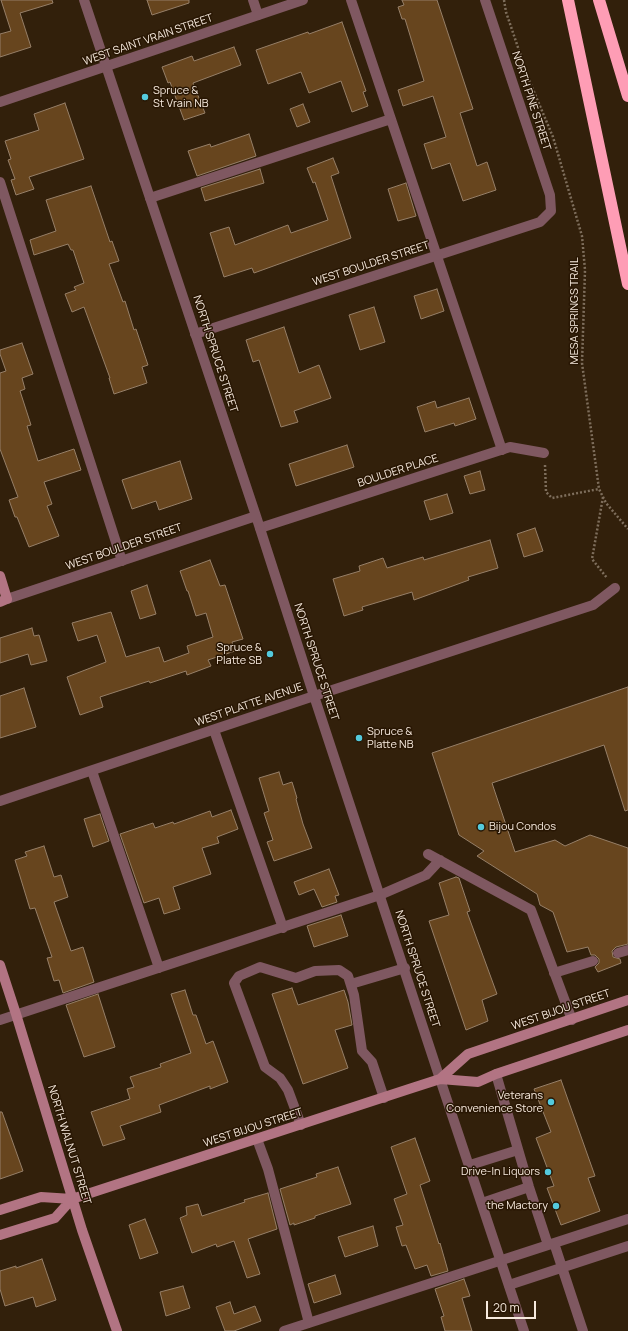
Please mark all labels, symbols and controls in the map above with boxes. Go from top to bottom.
street label: WEST SAINT VRAIN STREET [81,12,215,68]
street label: NORTH PINE STREET [509,50,553,152]
place label: Spruce & St Vrain NB [153,84,208,110]
marker: Spruce & St Vrain NB [140,92,150,102]
street label: WEST BOULDER STREET [311,239,431,289]
street label: MESA SPRINGS TRAIL [568,257,582,365]
street label: NORTH SPRUCE STREET [190,294,240,414]
street label: BOULDER PLACE [356,452,440,490]
street label: WEST BOULDER STREET [64,521,184,573]
street label: NORTH SPRUCE STREET [291,602,341,722]
place label: Spruce & Platte SB [216,641,262,667]
marker: Spruce & Platte SB [265,649,275,659]
street label: WEST PLATTE AVENUE [193,680,305,730]
place label: Spruce & Platte NB [367,725,413,751]
marker: Spruce & Platte NB [354,733,364,743]
place label: Bijou Condos [489,820,556,834]
marker: Bijou Condos [476,822,486,832]
street label: NORTH SPRUCE STREET [392,909,442,1029]
street label: WEST BIJOU STREET [510,987,612,1033]
street label: NORTH WALNUT STREET [45,1084,93,1206]
place label: Veterans Convenience Store [446,1089,543,1115]
marker: Veterans Convenience Store [546,1097,556,1107]
street label: WEST BIJOU STREET [202,1106,304,1150]
place label: Drive-In Liquors [461,1165,540,1179]
marker: Drive-In Liquors [543,1167,553,1177]
place label: the Mactory [487,1199,548,1213]
marker: the Mactory [551,1201,561,1211]
scale bar [488,1293,538,1319]
text: 20 m [493,1299,520,1316]

